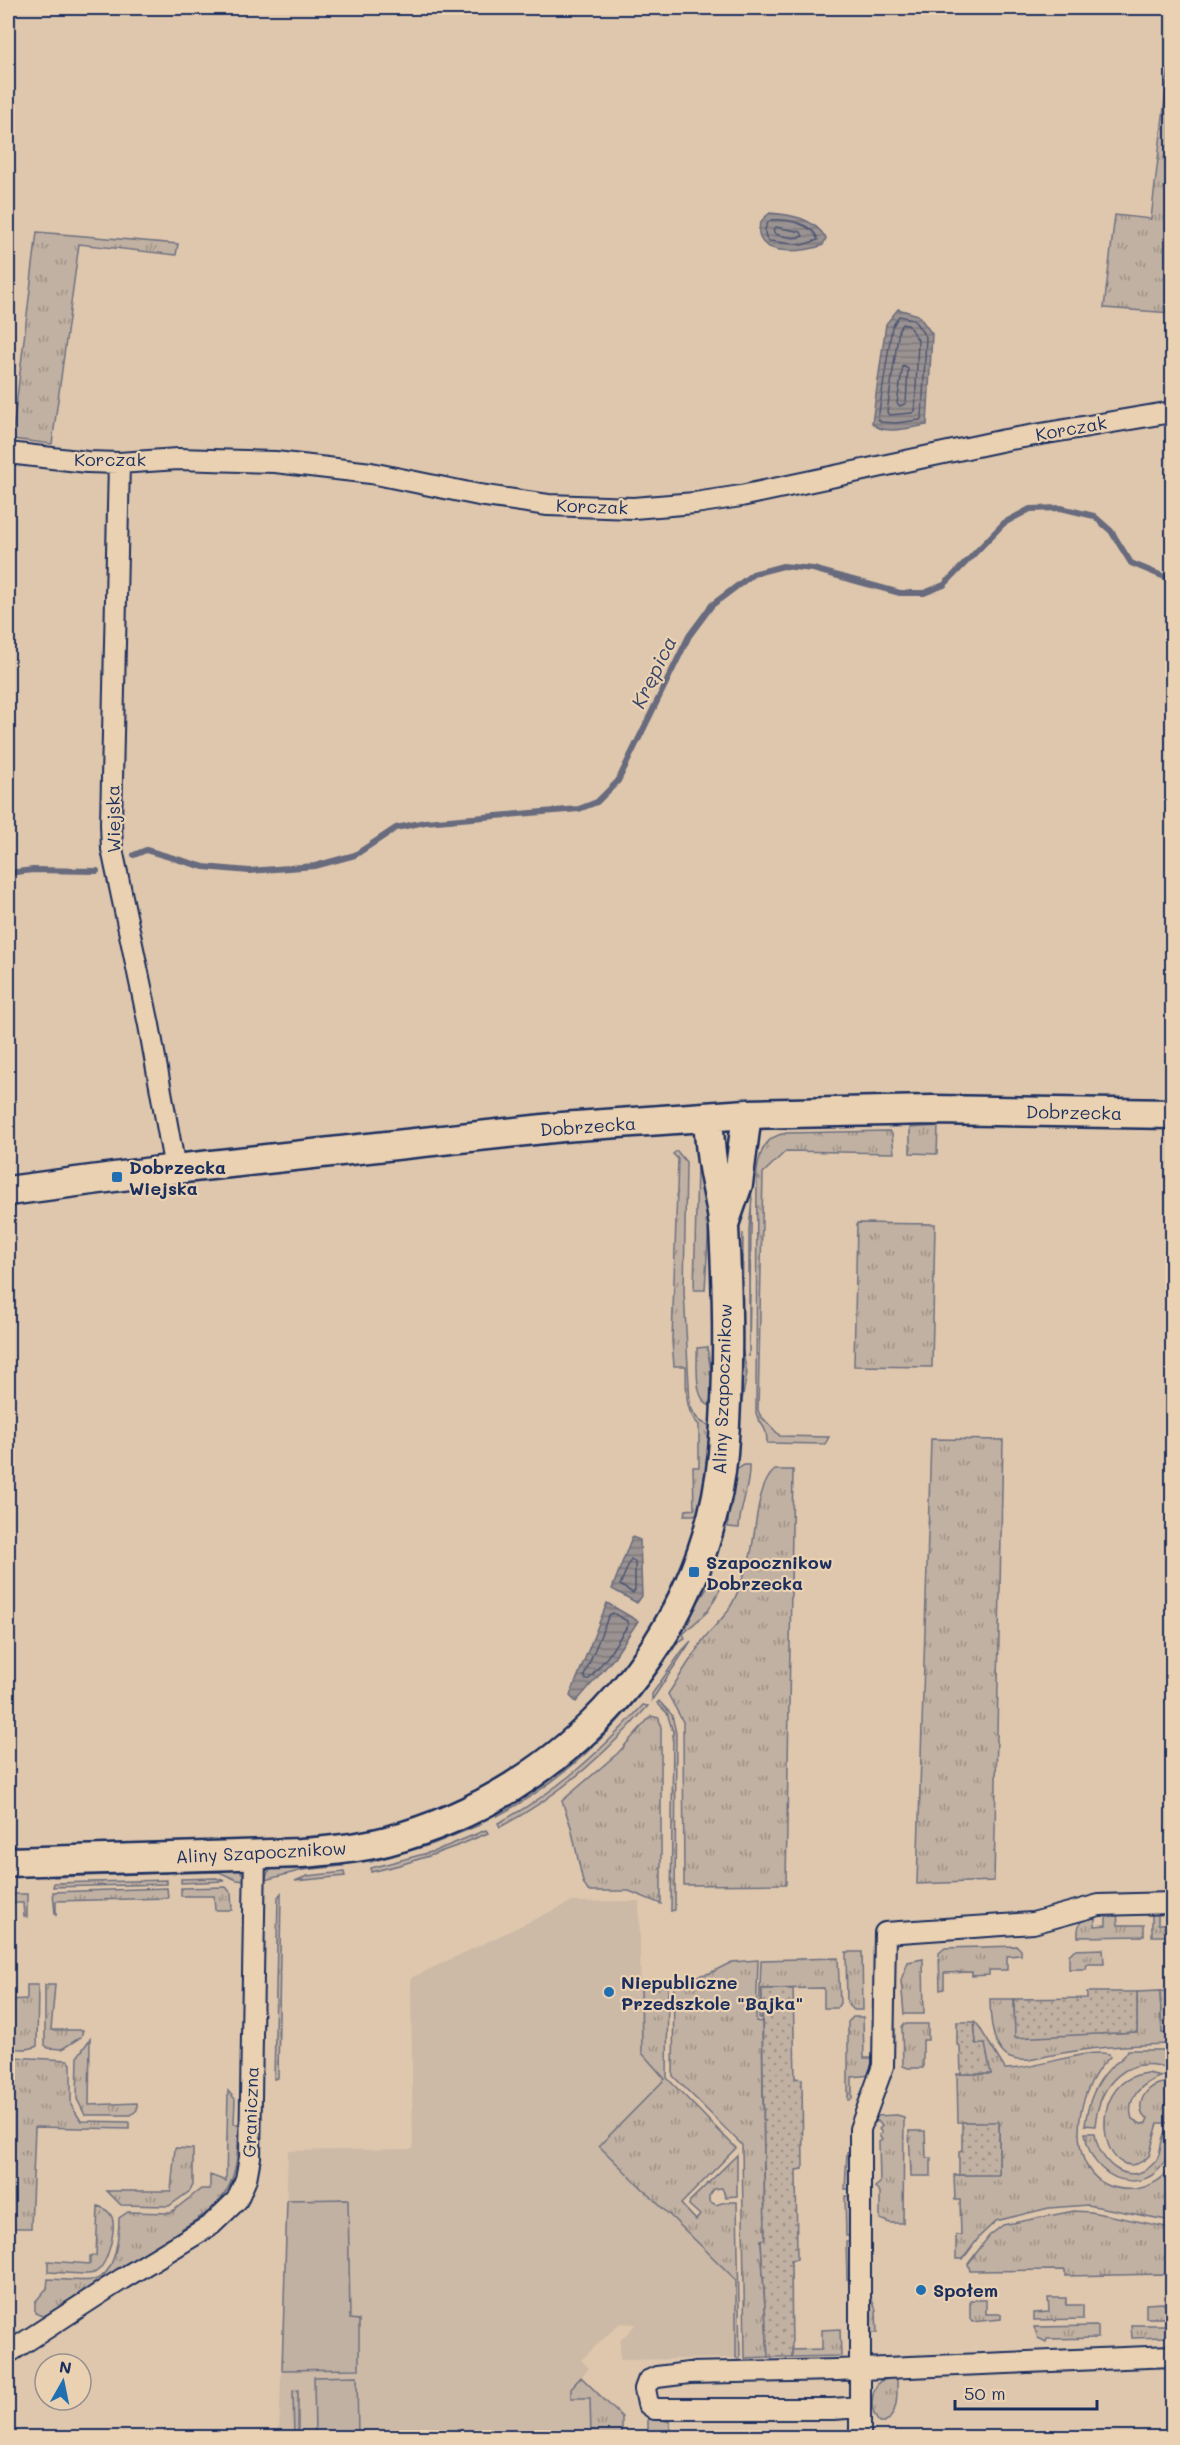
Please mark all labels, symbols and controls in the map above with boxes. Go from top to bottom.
street label: Korczak [1033,410,1109,446]
street label: Korczak [74,447,146,471]
street label: Korczak [556,493,628,519]
water label: Krępica [624,632,682,712]
street label: Wiejska [100,785,126,853]
street label: Dobrzecka [1026,1099,1122,1125]
street label: Dobrzecka [539,1111,637,1141]
place label: Dobrzecka Wiejska [129,1155,226,1200]
marker: Dobrzecka Wiejska [110,1170,124,1184]
street label: Aliny Szapocznikow [707,1303,737,1475]
place label: Szapocznikow Dobrzecka [706,1550,833,1595]
marker: Szapocznikow Dobrzecka [687,1565,701,1579]
street label: Aliny Szapocznikow [175,1836,347,1868]
place label: Niepubliczne Przedszkole "Bajka" [621,1970,803,2015]
marker: Niepubliczne Przedszkole "Bajka" [602,1985,616,1999]
street label: Graniczna [236,2066,264,2158]
place label: Społem [933,2278,998,2302]
marker: Społem [914,2283,928,2297]
north arrow [33,2352,93,2412]
text: N [58,2355,73,2378]
scale bar [955,2373,1098,2411]
text: 50 m [964,2381,1006,2405]

